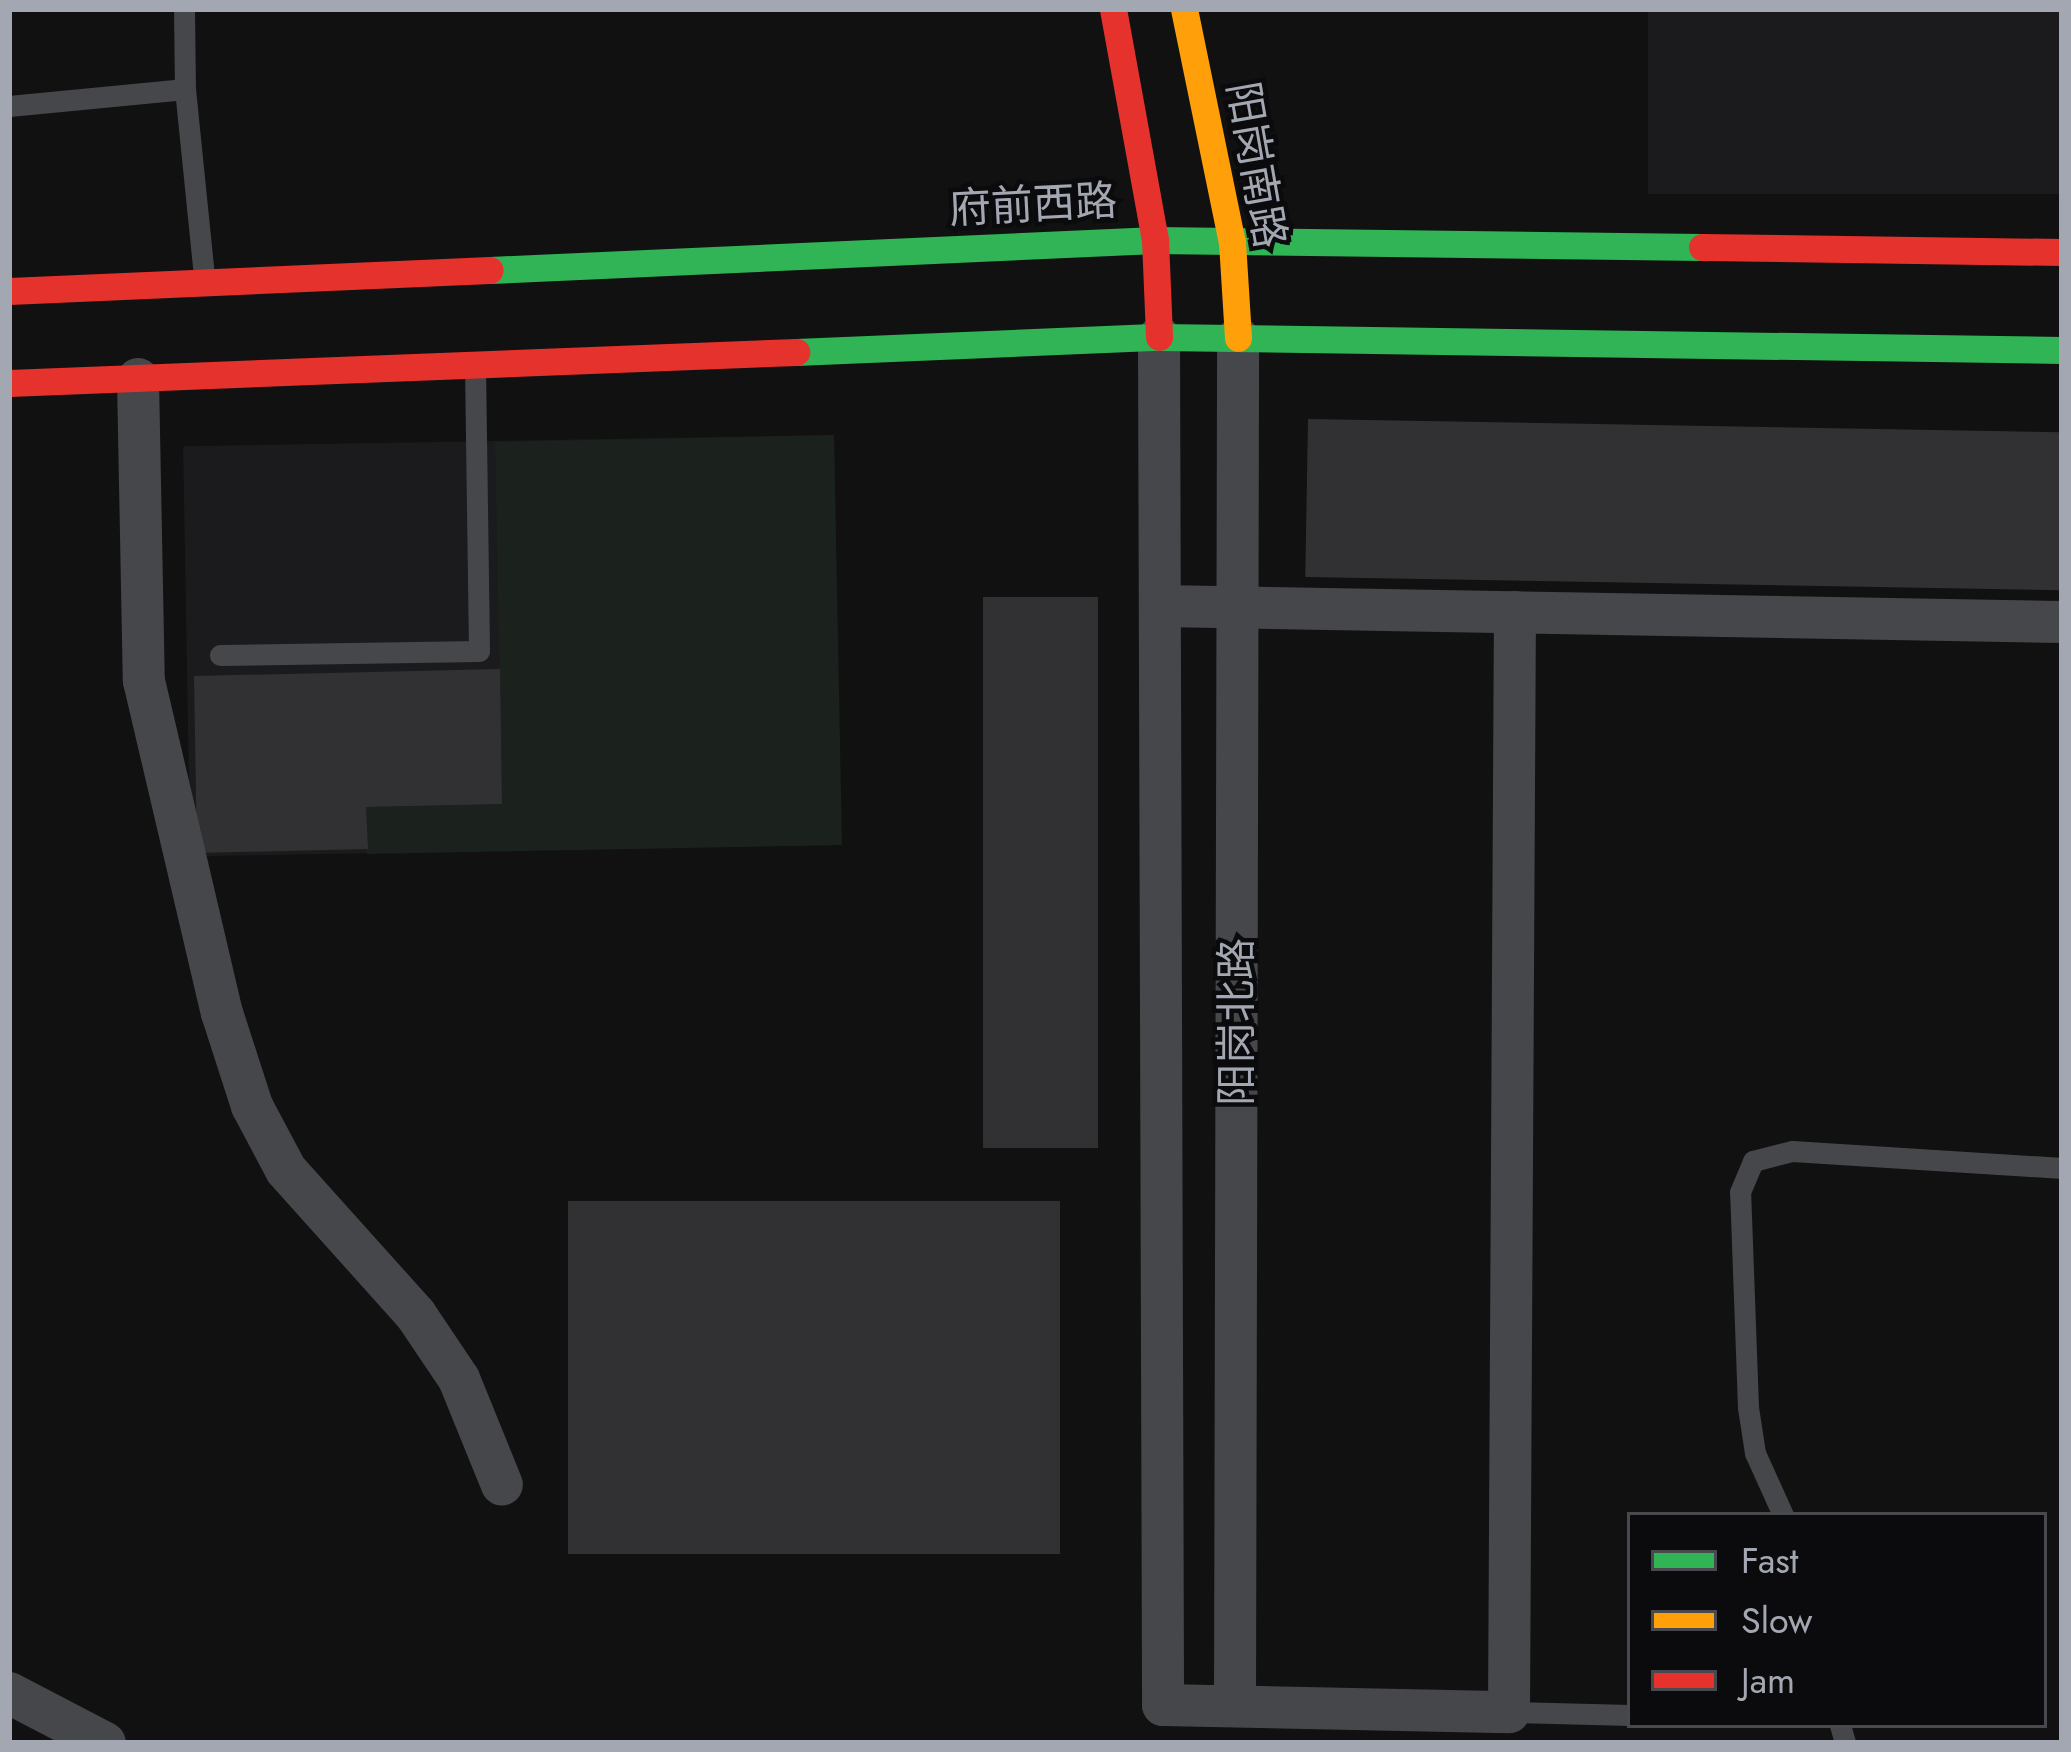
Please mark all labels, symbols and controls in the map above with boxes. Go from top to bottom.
street label: 阳岗南路 [1217,78,1295,252]
street label: 府前西路 [948,175,1118,235]
street label: 阳岗北路 [1212,938,1262,1106]
legend [1627,1512,2047,1728]
text: Fast [1741,1534,1798,1586]
text: Slow [1741,1594,1813,1646]
text: Jam [1741,1654,1795,1706]

